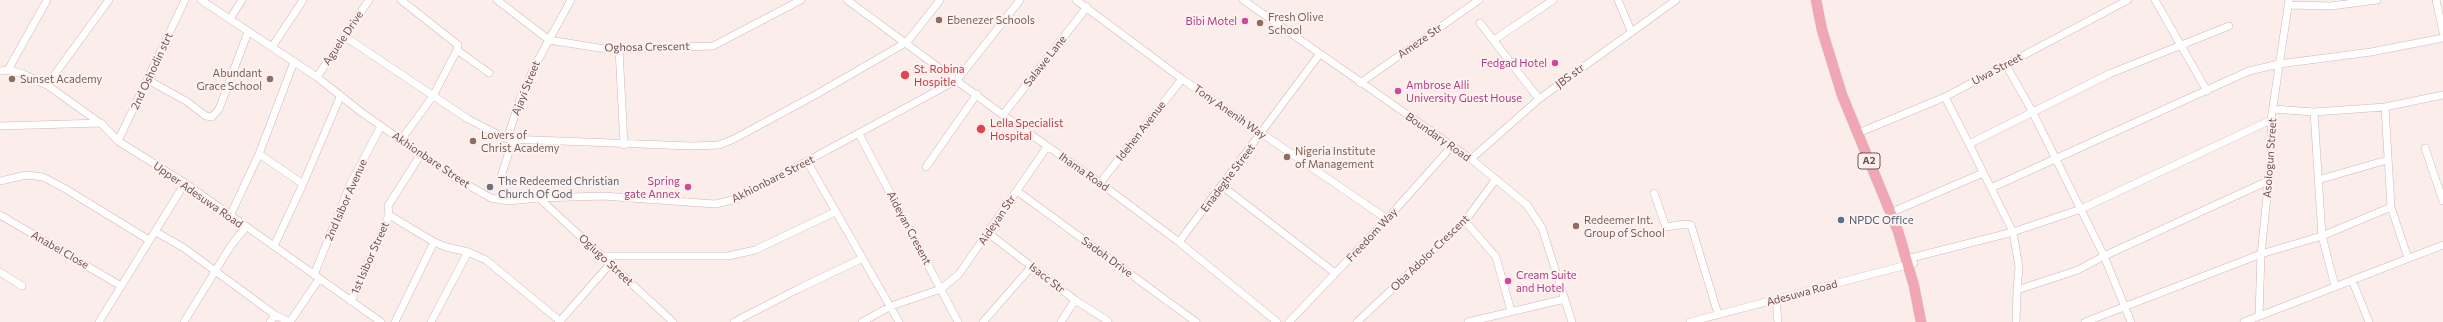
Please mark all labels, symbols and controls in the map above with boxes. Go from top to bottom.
street label: Aguele Drive [320,8,366,68]
place label: Fresh Olive School [1268,10,1323,36]
place label: Ebenezer Schools [947,13,1035,27]
place label: Bibi Motel [1186,14,1237,28]
marker: Ebenezer Schools [934,15,944,25]
marker: Bibi Motel [1240,16,1250,26]
marker: Fresh Olive School [1255,18,1265,28]
street label: Ameze Str [1395,21,1445,61]
street label: 2nd Oshodin strt [128,30,176,112]
street label: Salawe Lane [1021,33,1069,89]
street label: Oghosa Crescent [604,40,690,54]
street label: Uwa Street [1969,50,2025,88]
place label: Fedgad Hotel [1481,56,1547,70]
marker: Fedgad Hotel [1550,58,1560,68]
street label: Ajayi Street [509,59,543,117]
street label: JBS str [1553,61,1587,91]
place label: St. Robina Hospitle [914,62,965,88]
place label: Abundant Grace School [196,66,262,92]
marker: St. Robina Hospitle [899,69,911,81]
place label: Sunset Academy [20,72,102,86]
marker: Sunset Academy [7,74,17,84]
marker: Abundant Grace School [265,74,275,84]
place label: Ambrose Alli University Guest House [1406,78,1522,104]
street label: Tony Anenih Way [1191,82,1269,142]
marker: Ambrose Alli University Guest House [1393,86,1403,96]
street label: Idehen Avenue [1114,98,1168,164]
street label: Boundary Road [1403,110,1473,164]
place label: Lella Specialist Hospital [990,116,1063,142]
street label: Asologun Street [2261,118,2279,198]
marker: Lella Specialist Hospital [975,123,987,135]
place label: Lovers of Christ Academy [481,128,560,154]
street label: Akhionbare Street [390,129,472,191]
marker: Lovers of Christ Academy [468,136,478,146]
street label: Enadeghe Street [1198,141,1258,215]
place label: Nigeria Institute of Management [1295,144,1375,170]
street label: Ihama Road [1056,150,1112,194]
street label: Akhionbare Street [729,152,817,206]
marker: Nigeria Institute of Management [1282,152,1292,162]
road number: A2 [1858,153,1880,169]
street label: 2nd Isibor Avenue [322,157,370,243]
street label: Upper Adesuwa Road [151,159,245,231]
place label: The Redeemed Christian Church Of God [498,174,619,200]
place label: Spring gate Annex [624,174,680,200]
marker: The Redeemed Christian Church Of God [485,182,495,192]
marker: Spring gate Annex [683,182,693,192]
street label: Aideyan Cresent [884,189,934,267]
street label: Aideyan Str [975,193,1019,247]
street label: Freedom Way [1344,205,1400,265]
street label: Oba Adolor Crescent [1388,212,1472,294]
place label: Redeemer Int. Group of School [1584,213,1665,239]
place label: NPDC Office [1849,213,1913,227]
marker: NPDC Office [1836,215,1846,225]
street label: 1st Isibor Street [348,220,392,296]
marker: Redeemer Int. Group of School [1571,221,1581,231]
street label: Anabel Close [29,228,91,272]
street label: Ogiugo Street [576,231,636,289]
street label: Sadoh Drive [1079,234,1135,280]
street label: Isacc Str [1026,260,1068,296]
place label: Cream Suite and Hotel [1516,268,1577,294]
marker: Cream Suite and Hotel [1503,276,1513,286]
street label: Adesuwa Road [1765,277,1839,309]

